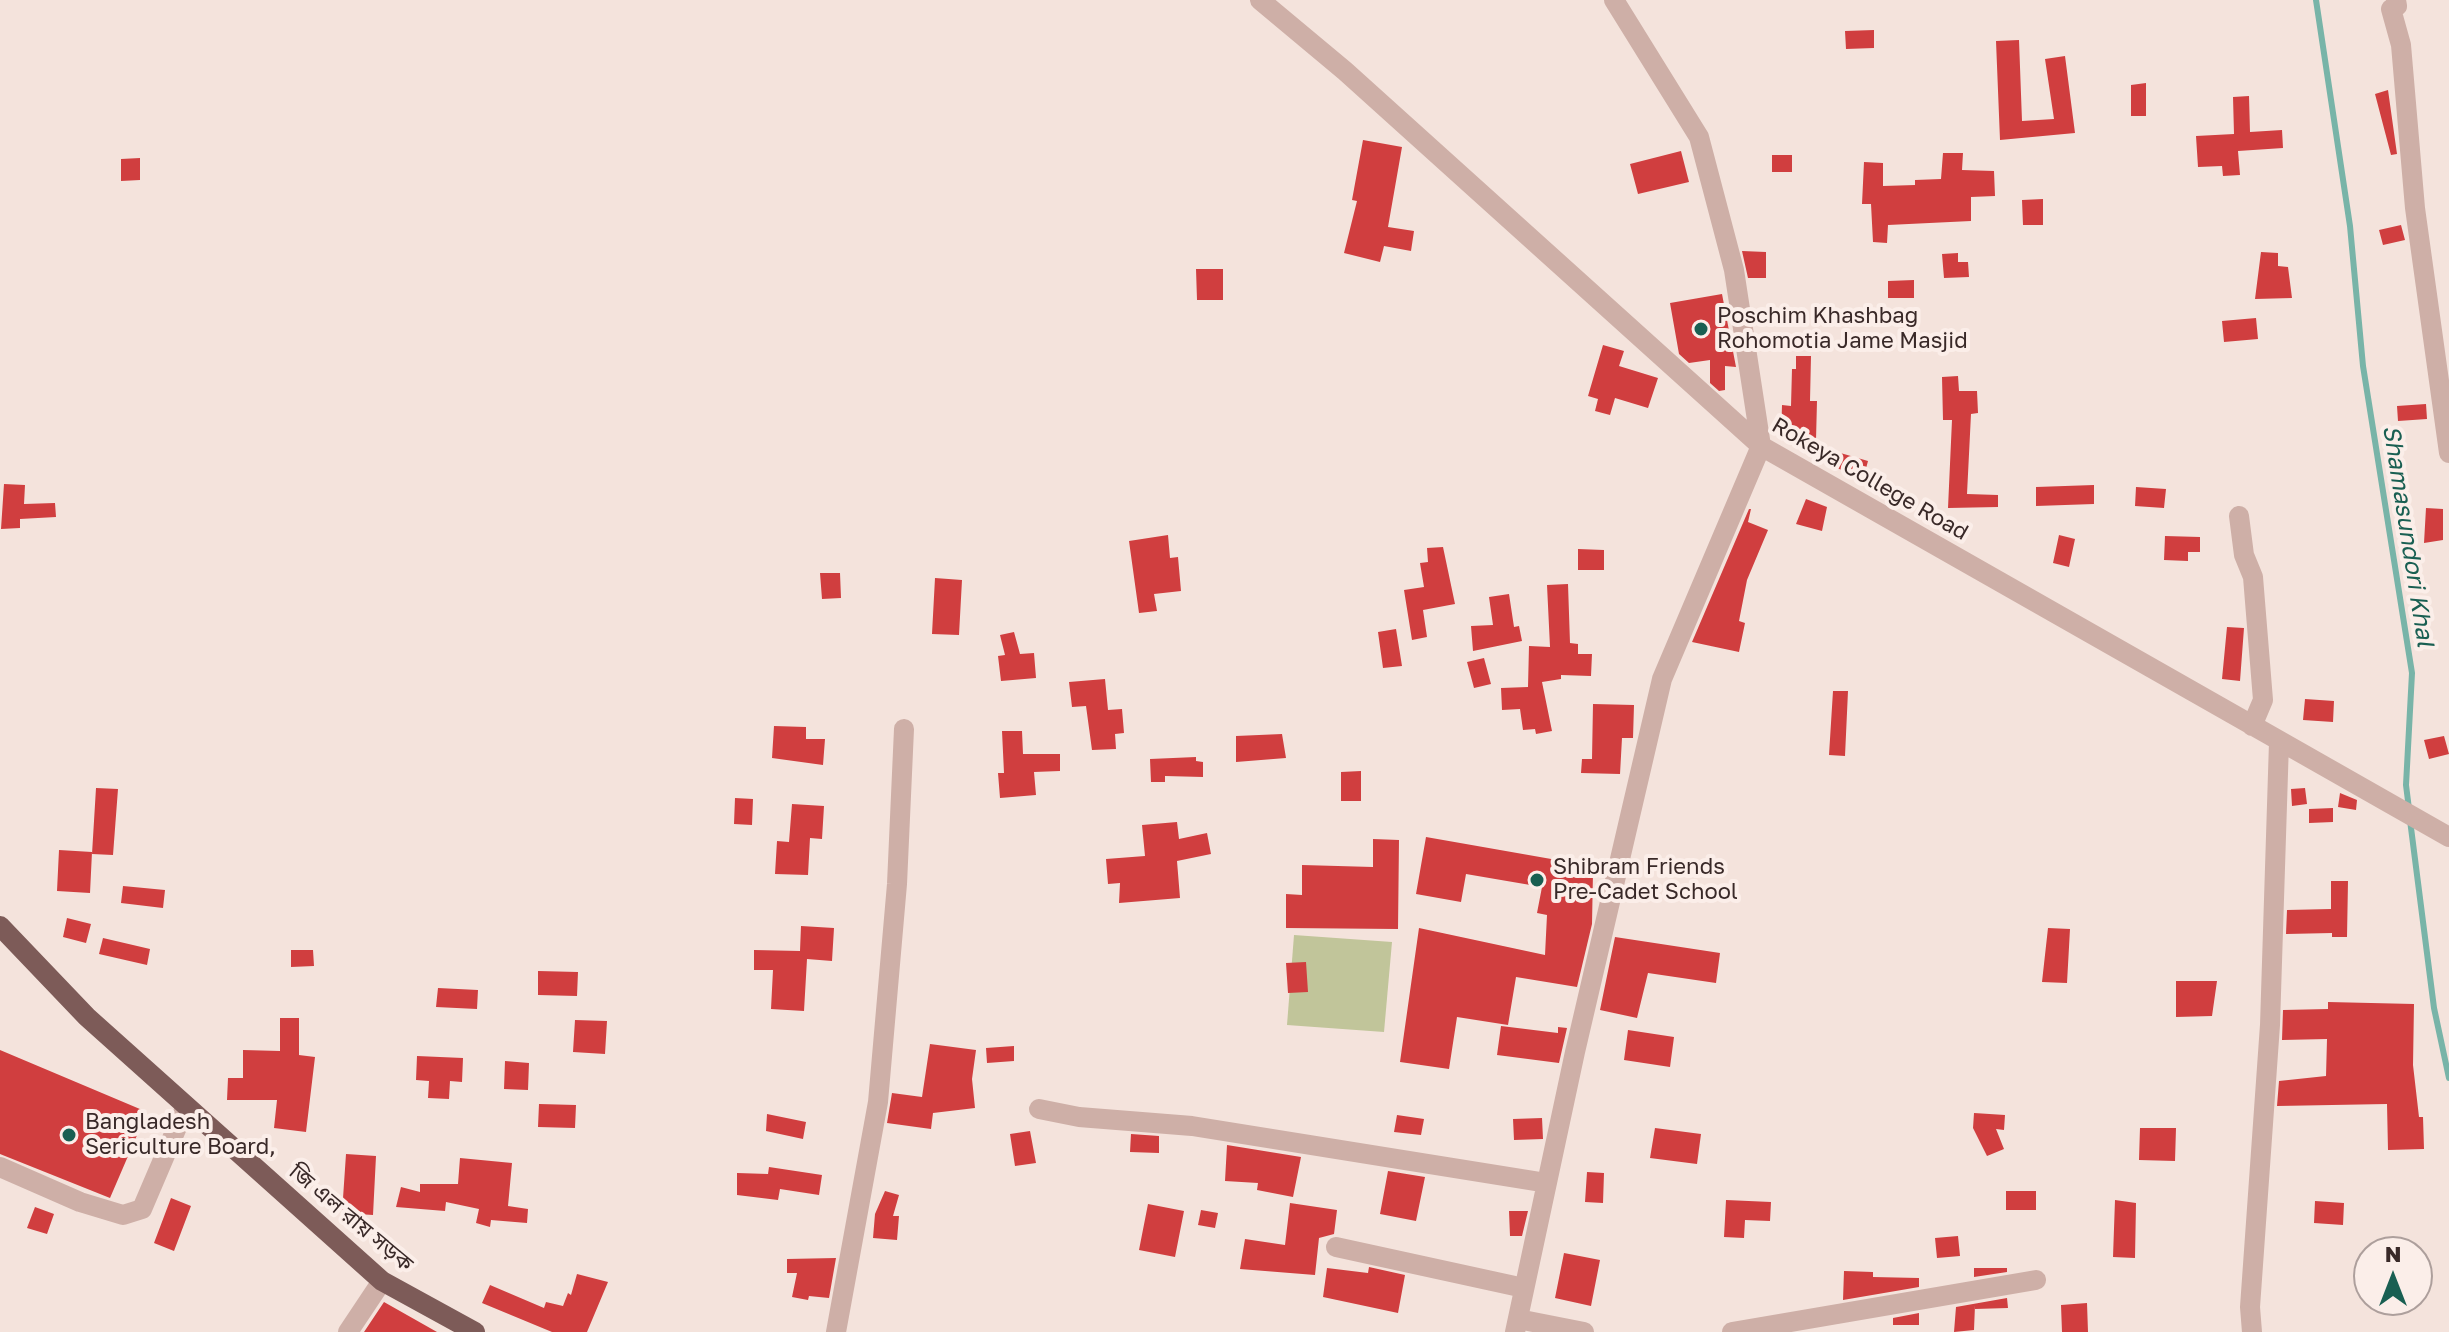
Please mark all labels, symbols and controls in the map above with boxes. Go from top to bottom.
place label: Poschim Khashbag Rohomotia Jame Masjid [1717,303,1968,354]
marker: Poschim Khashbag Rohomotia Jame Masjid [1692,320,1710,338]
street label: Rokeya College Road [1767,412,1973,546]
water label: Shamasundori Khal [2376,423,2440,649]
place label: Shibram Friends Pre-Cadet School [1553,854,1738,906]
marker: Shibram Friends Pre-Cadet School [1528,871,1546,889]
place label: Bangladesh Sericulture Board, [85,1109,276,1160]
marker: Bangladesh Sericulture Board, [60,1126,78,1144]
street label: জি এল রায় সড়ক [284,1159,418,1277]
north arrow [2353,1236,2433,1316]
text: N [2385,1240,2401,1267]

